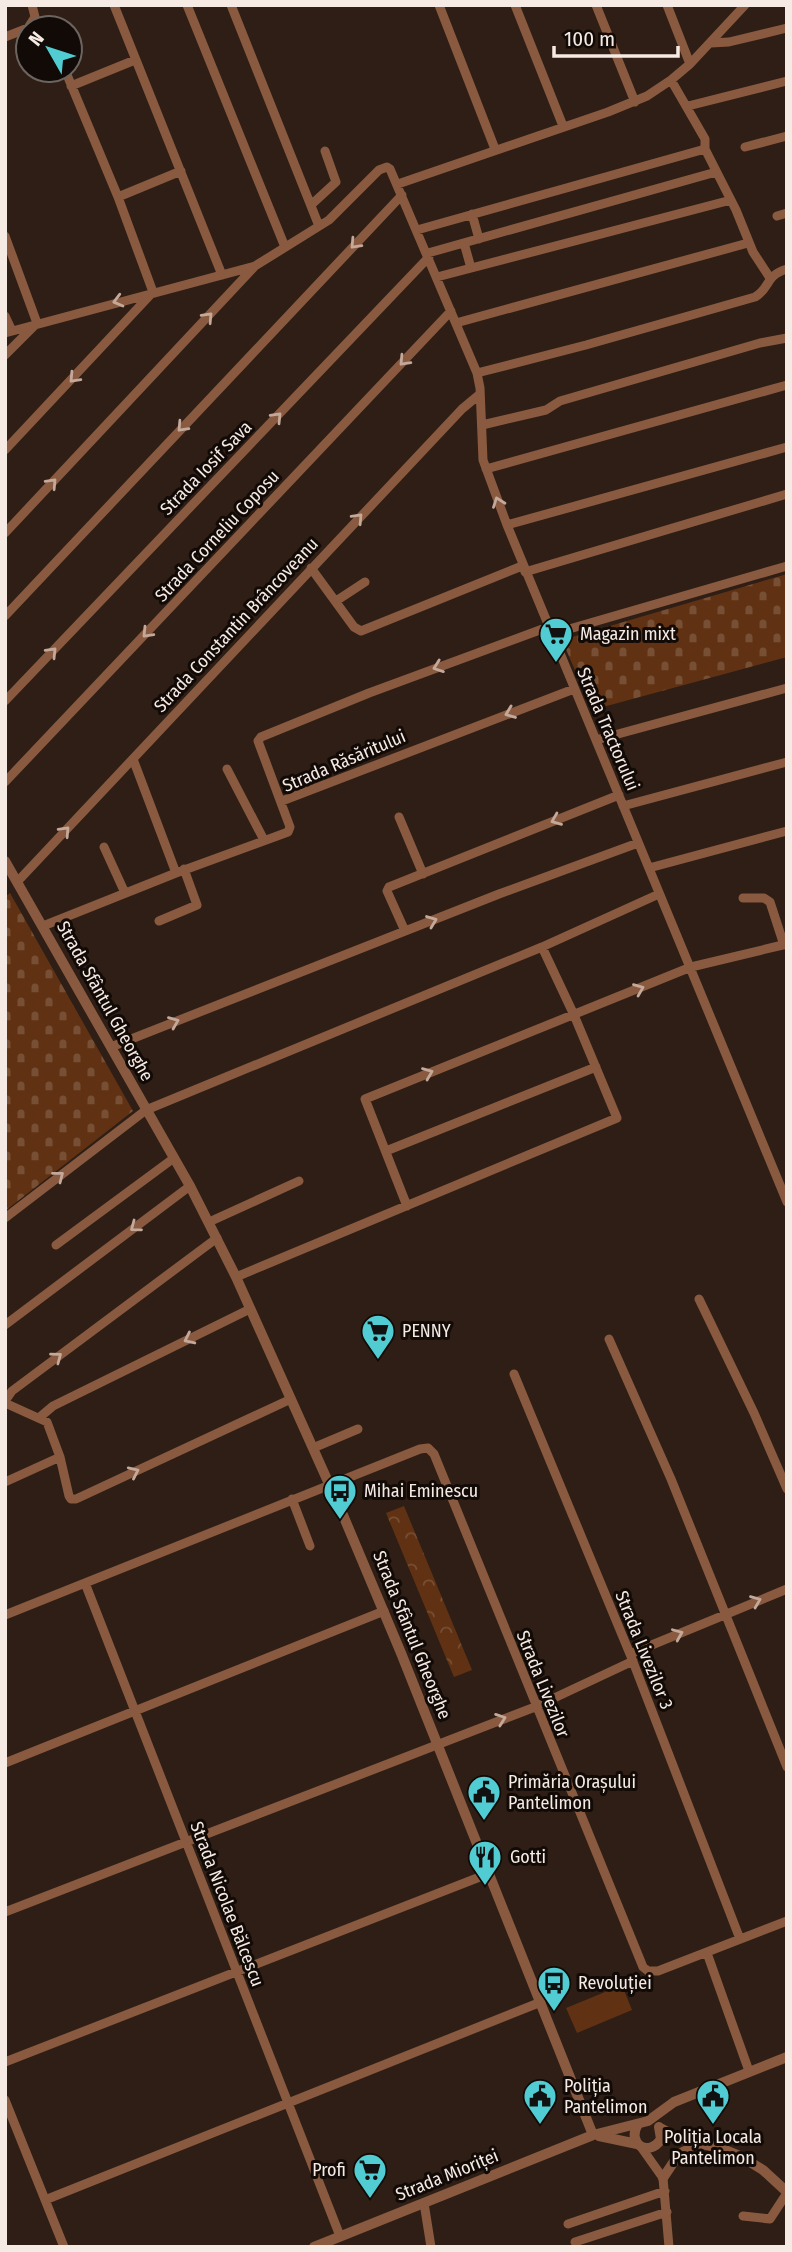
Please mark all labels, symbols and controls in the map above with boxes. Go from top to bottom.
north arrow [14,14,84,84]
scale bar [554,14,678,58]
text: 100 m [564,26,615,52]
text: N [24,27,49,50]
one-way arrow [350,236,363,249]
one-way arrow [112,293,124,307]
one-way arrow [199,312,212,325]
one-way arrow [400,353,412,366]
one-way arrow [69,370,82,383]
one-way arrow [269,412,281,425]
street label: Strada Iosif Sava [156,416,256,520]
one-way arrow [178,419,191,432]
street label: Strada Corneliu Coposu [150,465,284,607]
one-way arrow [44,478,56,491]
one-way arrow [492,496,506,508]
one-way arrow [350,513,363,526]
street label: Strada Constantin Brâncoveanu [149,533,323,717]
supermarket icon: Magazin mixt [537,615,575,664]
place label: Magazin mixt [580,623,676,645]
one-way arrow [143,625,156,638]
one-way arrow [44,647,57,660]
one-way arrow [433,659,445,673]
street label: Strada Tractorului [572,664,644,794]
one-way arrow [505,704,517,718]
street label: Strada Răsăritului [279,725,409,797]
one-way arrow [550,812,562,826]
one-way arrow [57,826,70,839]
one-way arrow [425,915,437,929]
street label: Strada Sfântul Gheorghe [52,917,158,1085]
one-way arrow [632,983,644,997]
one-way arrow [168,1017,180,1031]
one-way arrow [421,1068,433,1082]
one-way arrow [52,1172,64,1185]
one-way arrow [130,1218,143,1231]
supermarket icon: PENNY [359,1312,397,1361]
place label: PENNY [402,1320,451,1342]
one-way arrow [184,1330,196,1344]
one-way arrow [49,1353,62,1365]
one-way arrow [127,1466,139,1480]
bus stop icon: Mihai Eminescu [321,1472,359,1521]
place label: Mihai Eminescu [364,1480,478,1502]
street label: Strada Sfântul Gheorghe [368,1548,456,1722]
street label: Strada Livezilor 3 [610,1588,678,1712]
one-way arrow [750,1596,762,1610]
street label: Strada Livezilor [512,1627,575,1741]
one-way arrow [671,1628,683,1642]
one-way arrow [495,1713,507,1727]
place label: Primăria Orașului Pantelimon [508,1771,636,1814]
public building icon: Primăria Orașului Pantelimon [465,1773,503,1822]
street label: Strada Nicolae Bălcescu [185,1818,269,1990]
restaurant icon: Gotti [466,1838,504,1887]
place label: Gotti [510,1846,546,1868]
bus stop icon: Revoluției [535,1964,573,2013]
place label: Revoluției [578,1972,652,1994]
place label: Poliția Pantelimon [564,2075,647,2118]
public building icon: Poliția Pantelimon [521,2077,559,2126]
public building icon: Poliția Locala Pantelimon [694,2077,732,2126]
place label: Poliția Locala Pantelimon [664,2126,762,2169]
street label: Strada Mioriței [392,2144,502,2206]
supermarket icon: Profi [351,2151,389,2200]
place label: Profi [312,2159,346,2181]

